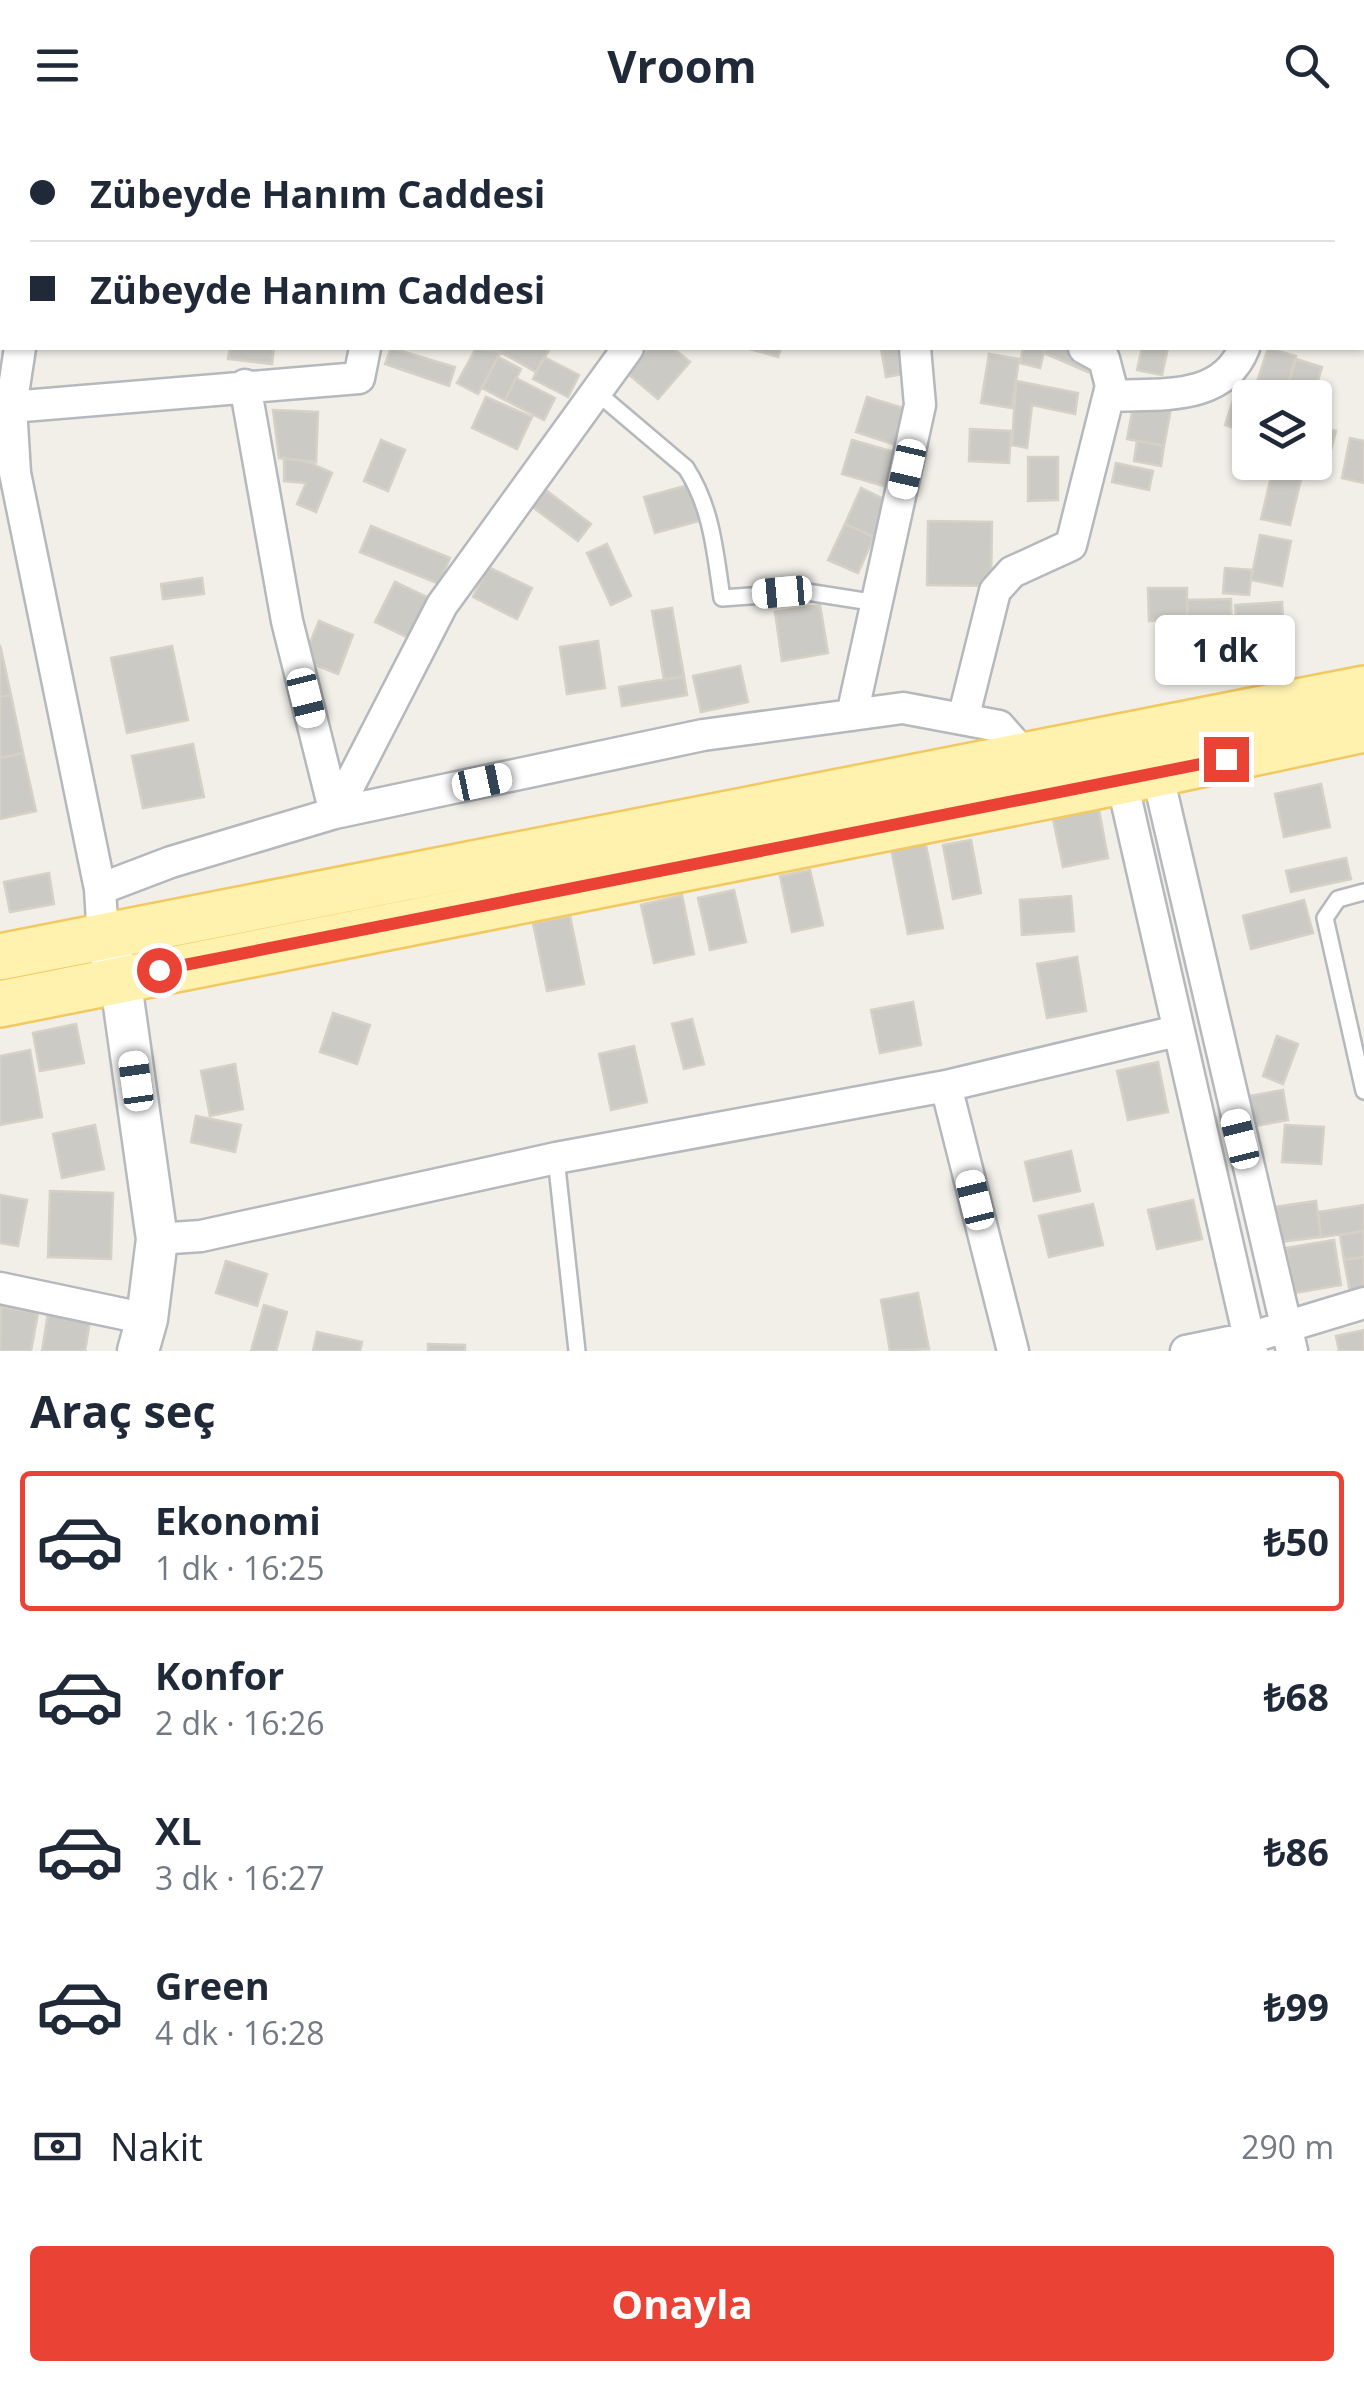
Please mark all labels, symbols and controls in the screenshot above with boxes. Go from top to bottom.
text: Vroom [607,35,757,96]
icon: menu [30,38,85,93]
icon: search [1279,38,1334,93]
text: Zübeyde Hanım Caddesi [90,167,545,219]
text: Zübeyde Hanım Caddesi [90,263,545,315]
map controls [1232,380,1332,480]
button: layers [1232,380,1332,480]
car [886,436,928,502]
car [751,574,813,610]
callout: 1 dk [1156,614,1296,684]
text: 1 dk [1192,628,1258,671]
car [284,665,328,731]
route end [1204,737,1249,782]
car [450,761,514,803]
route start [137,948,182,993]
car [117,1049,155,1113]
car [1218,1106,1262,1172]
car [953,1167,997,1233]
text: Araç seç [30,1380,216,1441]
text: Ekonomi [155,1494,321,1546]
icon: car [35,1496,125,1586]
text: ₺50 [1264,1515,1329,1567]
text: 1 dk · 16:25 [155,1546,325,1589]
text: Konfor [155,1649,284,1701]
icon: car [35,1651,125,1741]
text: ₺68 [1264,1670,1329,1722]
text: 2 dk · 16:26 [155,1701,325,1744]
text: XL [155,1804,202,1856]
icon: car [35,1806,125,1896]
text: ₺86 [1264,1825,1329,1877]
text: 3 dk · 16:27 [155,1856,325,1899]
text: Green [155,1959,270,2011]
icon: car [35,1961,125,2051]
text: ₺99 [1264,1980,1329,2032]
text: 4 dk · 16:28 [155,2011,325,2054]
icon: cash [30,2119,85,2174]
text: Nakit [110,2120,203,2172]
text: 290 m [1241,2125,1334,2168]
button: Onayla [30,2246,1334,2361]

